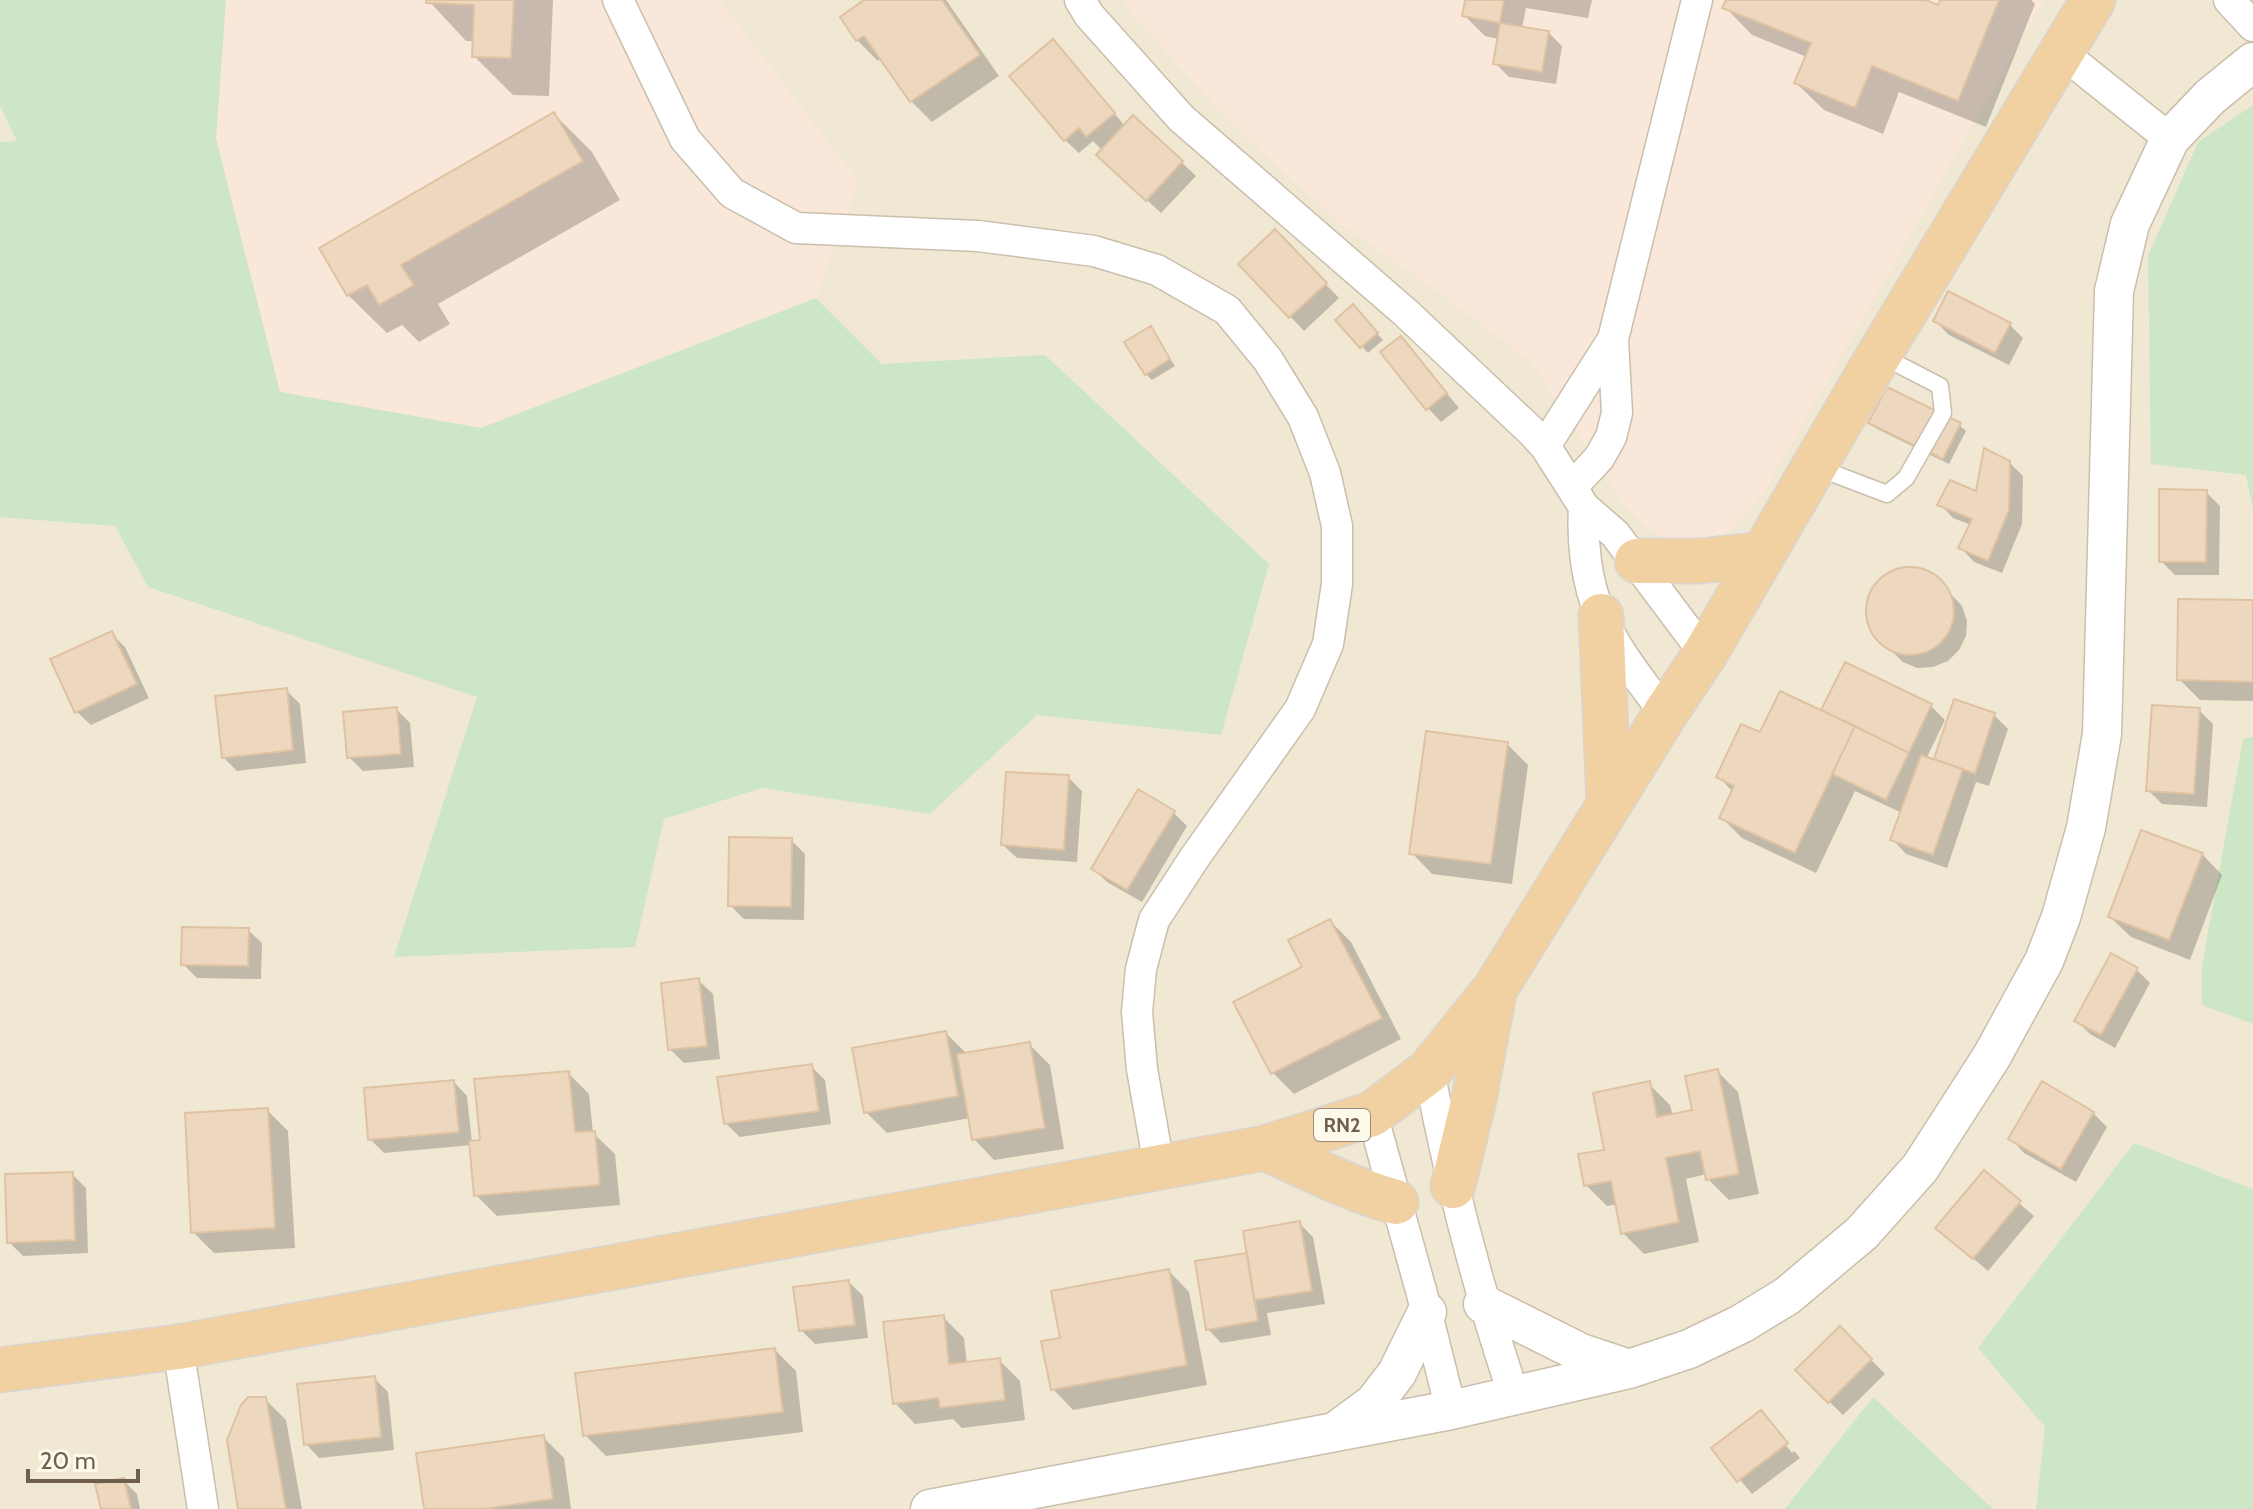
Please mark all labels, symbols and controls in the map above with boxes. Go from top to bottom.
road number: RN2 [1314,1109,1370,1141]
scale bar [28,1433,138,1483]
text: 20 m [40,1446,96,1475]

